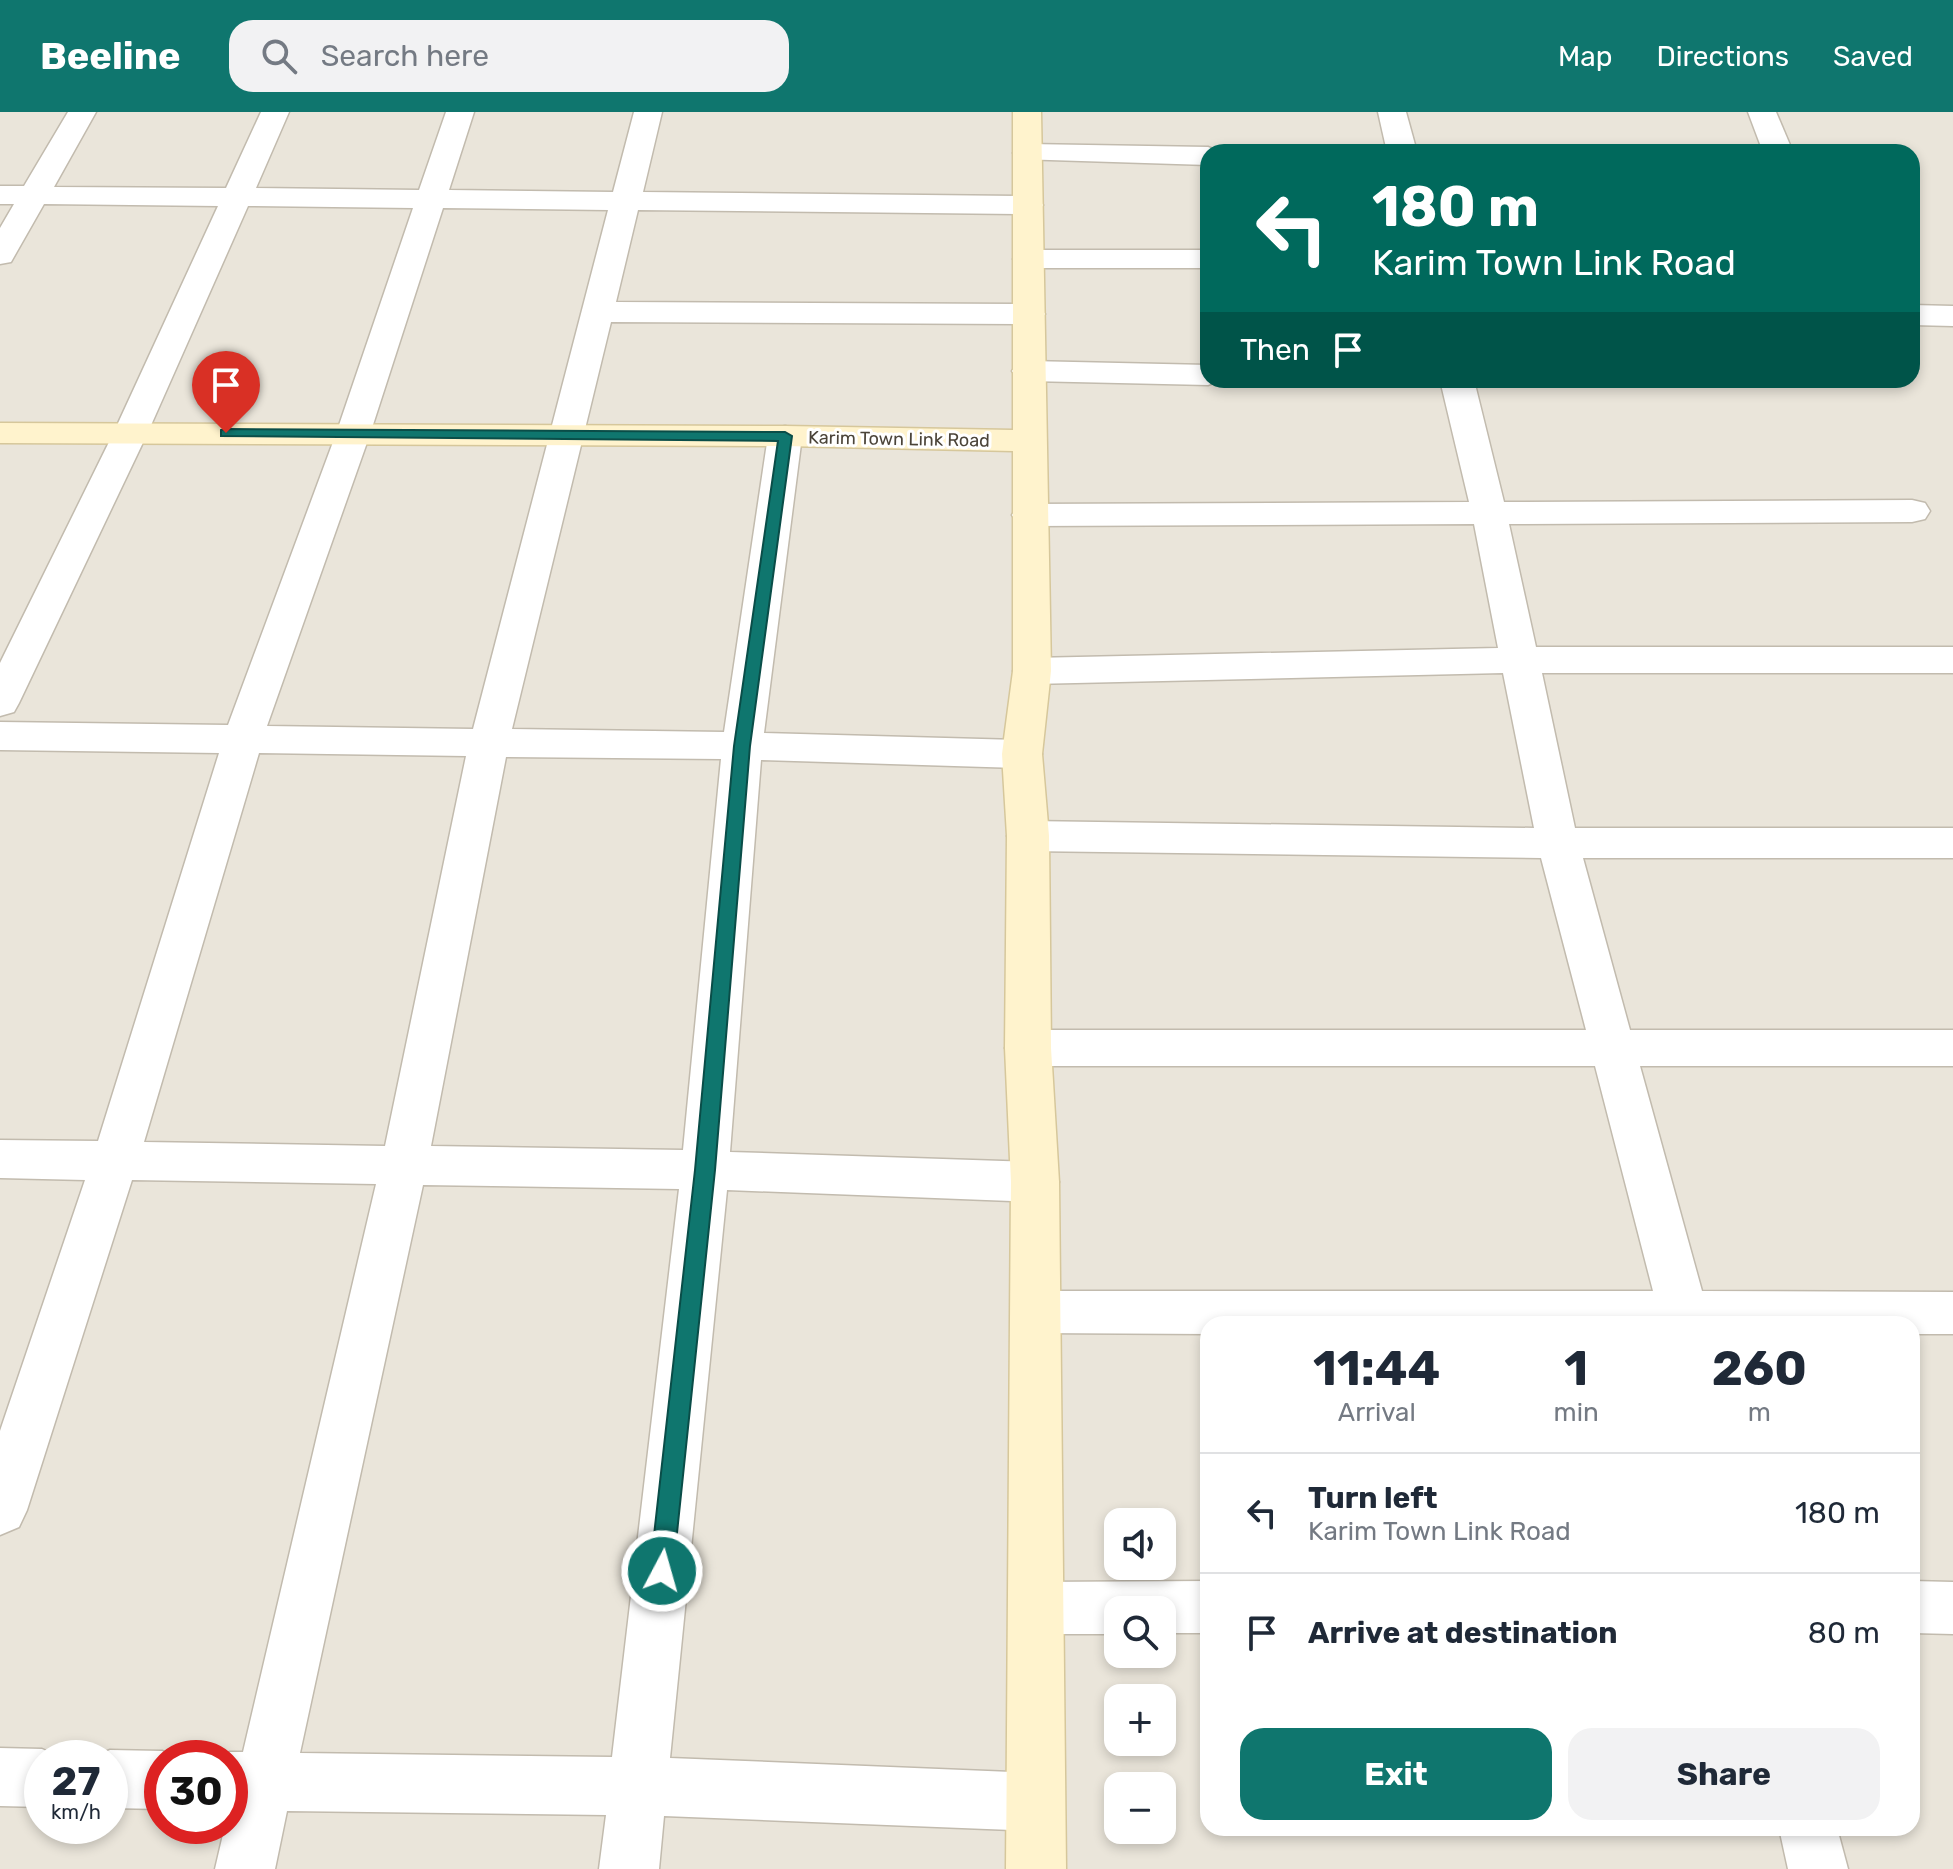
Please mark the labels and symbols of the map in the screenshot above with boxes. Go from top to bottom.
pin [192,351,260,433]
street label: Karim Town Link Road [808,426,990,452]
position arrow [620,1529,704,1613]
speed limit sign: 30 [144,1740,248,1844]

